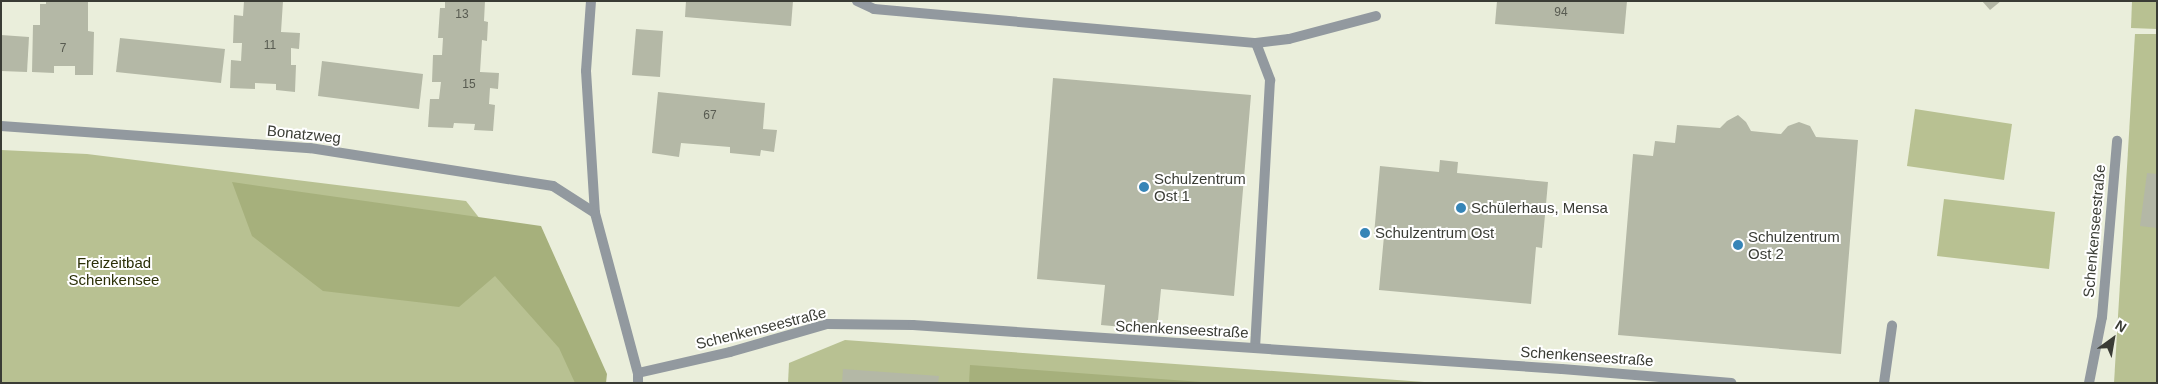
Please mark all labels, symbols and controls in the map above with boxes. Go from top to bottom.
house number: 94 [1554,6,1568,20]
house number: 13 [455,8,469,22]
house number: 11 [264,39,276,53]
house number: 7 [60,42,66,56]
house number: 15 [462,78,476,92]
house number: 67 [703,109,717,123]
street label: Bonatzweg [266,121,342,147]
street label: Schenkenseestraße [2079,164,2109,298]
place label: Schulzentrum Ost 1 [1154,169,1246,204]
marker: Schulzentrum Ost 1 [1138,181,1150,193]
place label: Schülerhaus, Mensa [1471,199,1608,217]
marker: Schülerhaus, Mensa [1455,202,1467,214]
place label: Schulzentrum Ost [1375,224,1494,242]
marker: Schulzentrum Ost [1359,227,1371,239]
place label: Schulzentrum Ost 2 [1748,227,1840,262]
marker: Schulzentrum Ost 2 [1732,239,1744,251]
park label: Freizeitbad Schenkensee [69,253,159,288]
street label: Schenkenseestraße [694,303,828,353]
north arrow [2088,314,2138,364]
street label: Schenkenseestraße [1115,317,1249,341]
text: N [2112,317,2129,336]
street label: Schenkenseestraße [1520,342,1654,370]

